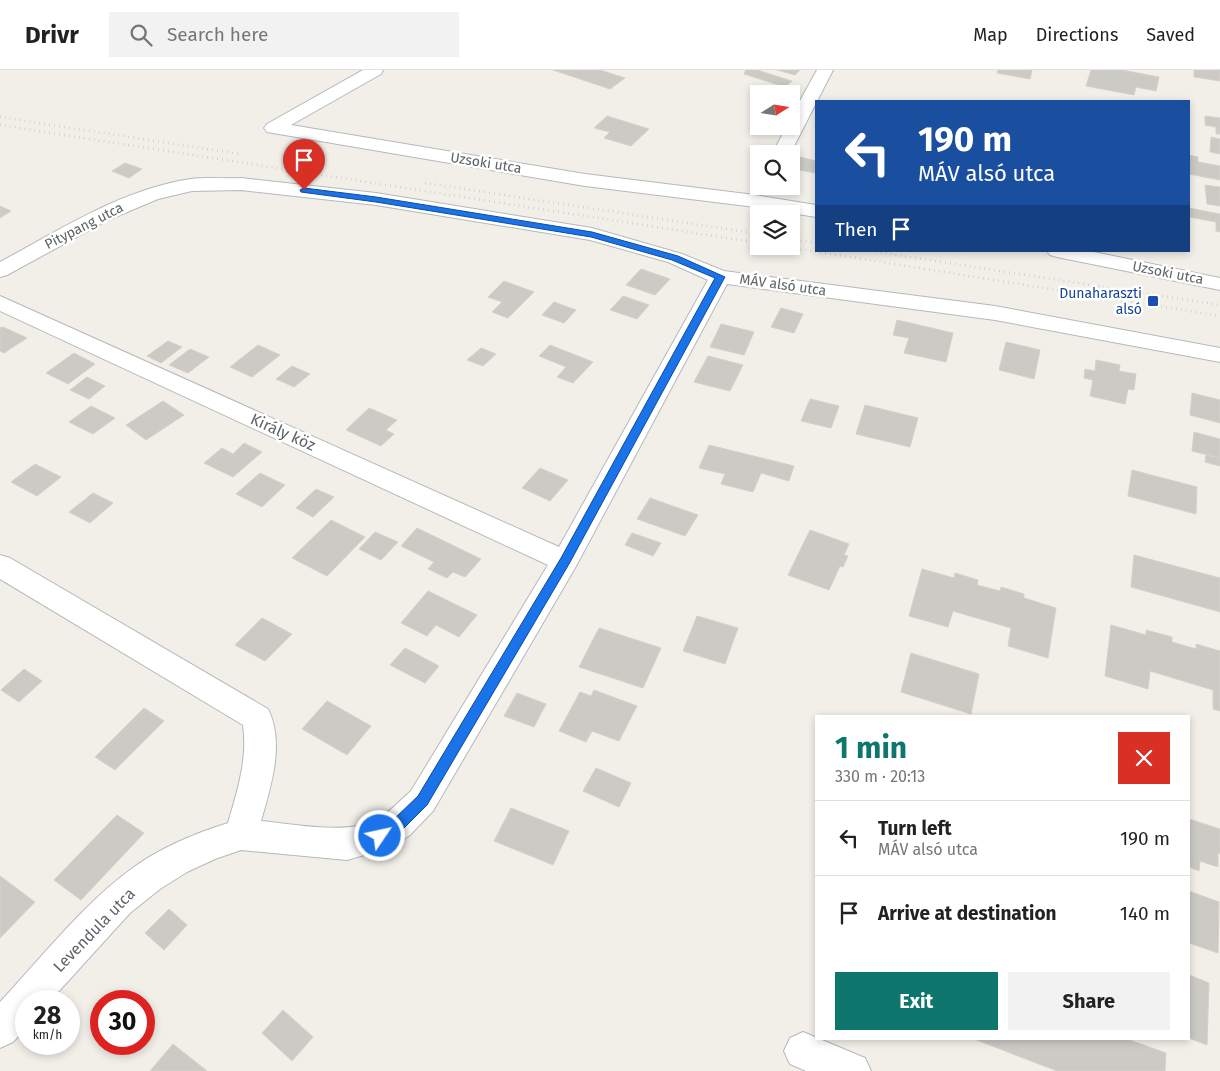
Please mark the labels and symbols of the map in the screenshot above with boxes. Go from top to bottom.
north arrow [750,85,800,135]
pin [283,139,325,190]
street label: Uzsoki utca [449,149,523,177]
street label: Pitypang utca [42,199,126,253]
street label: Uzsoki utca [1131,258,1205,288]
street label: MÁV alsó utca [739,270,828,299]
place label: Dunaharaszti alsó [1059,285,1142,318]
marker: Dunaharaszti alsó [1146,294,1160,308]
street label: Király köz [248,409,318,455]
position arrow [353,809,405,861]
street label: Levendula utca [49,884,139,976]
speed limit sign: 30 [90,990,155,1055]

